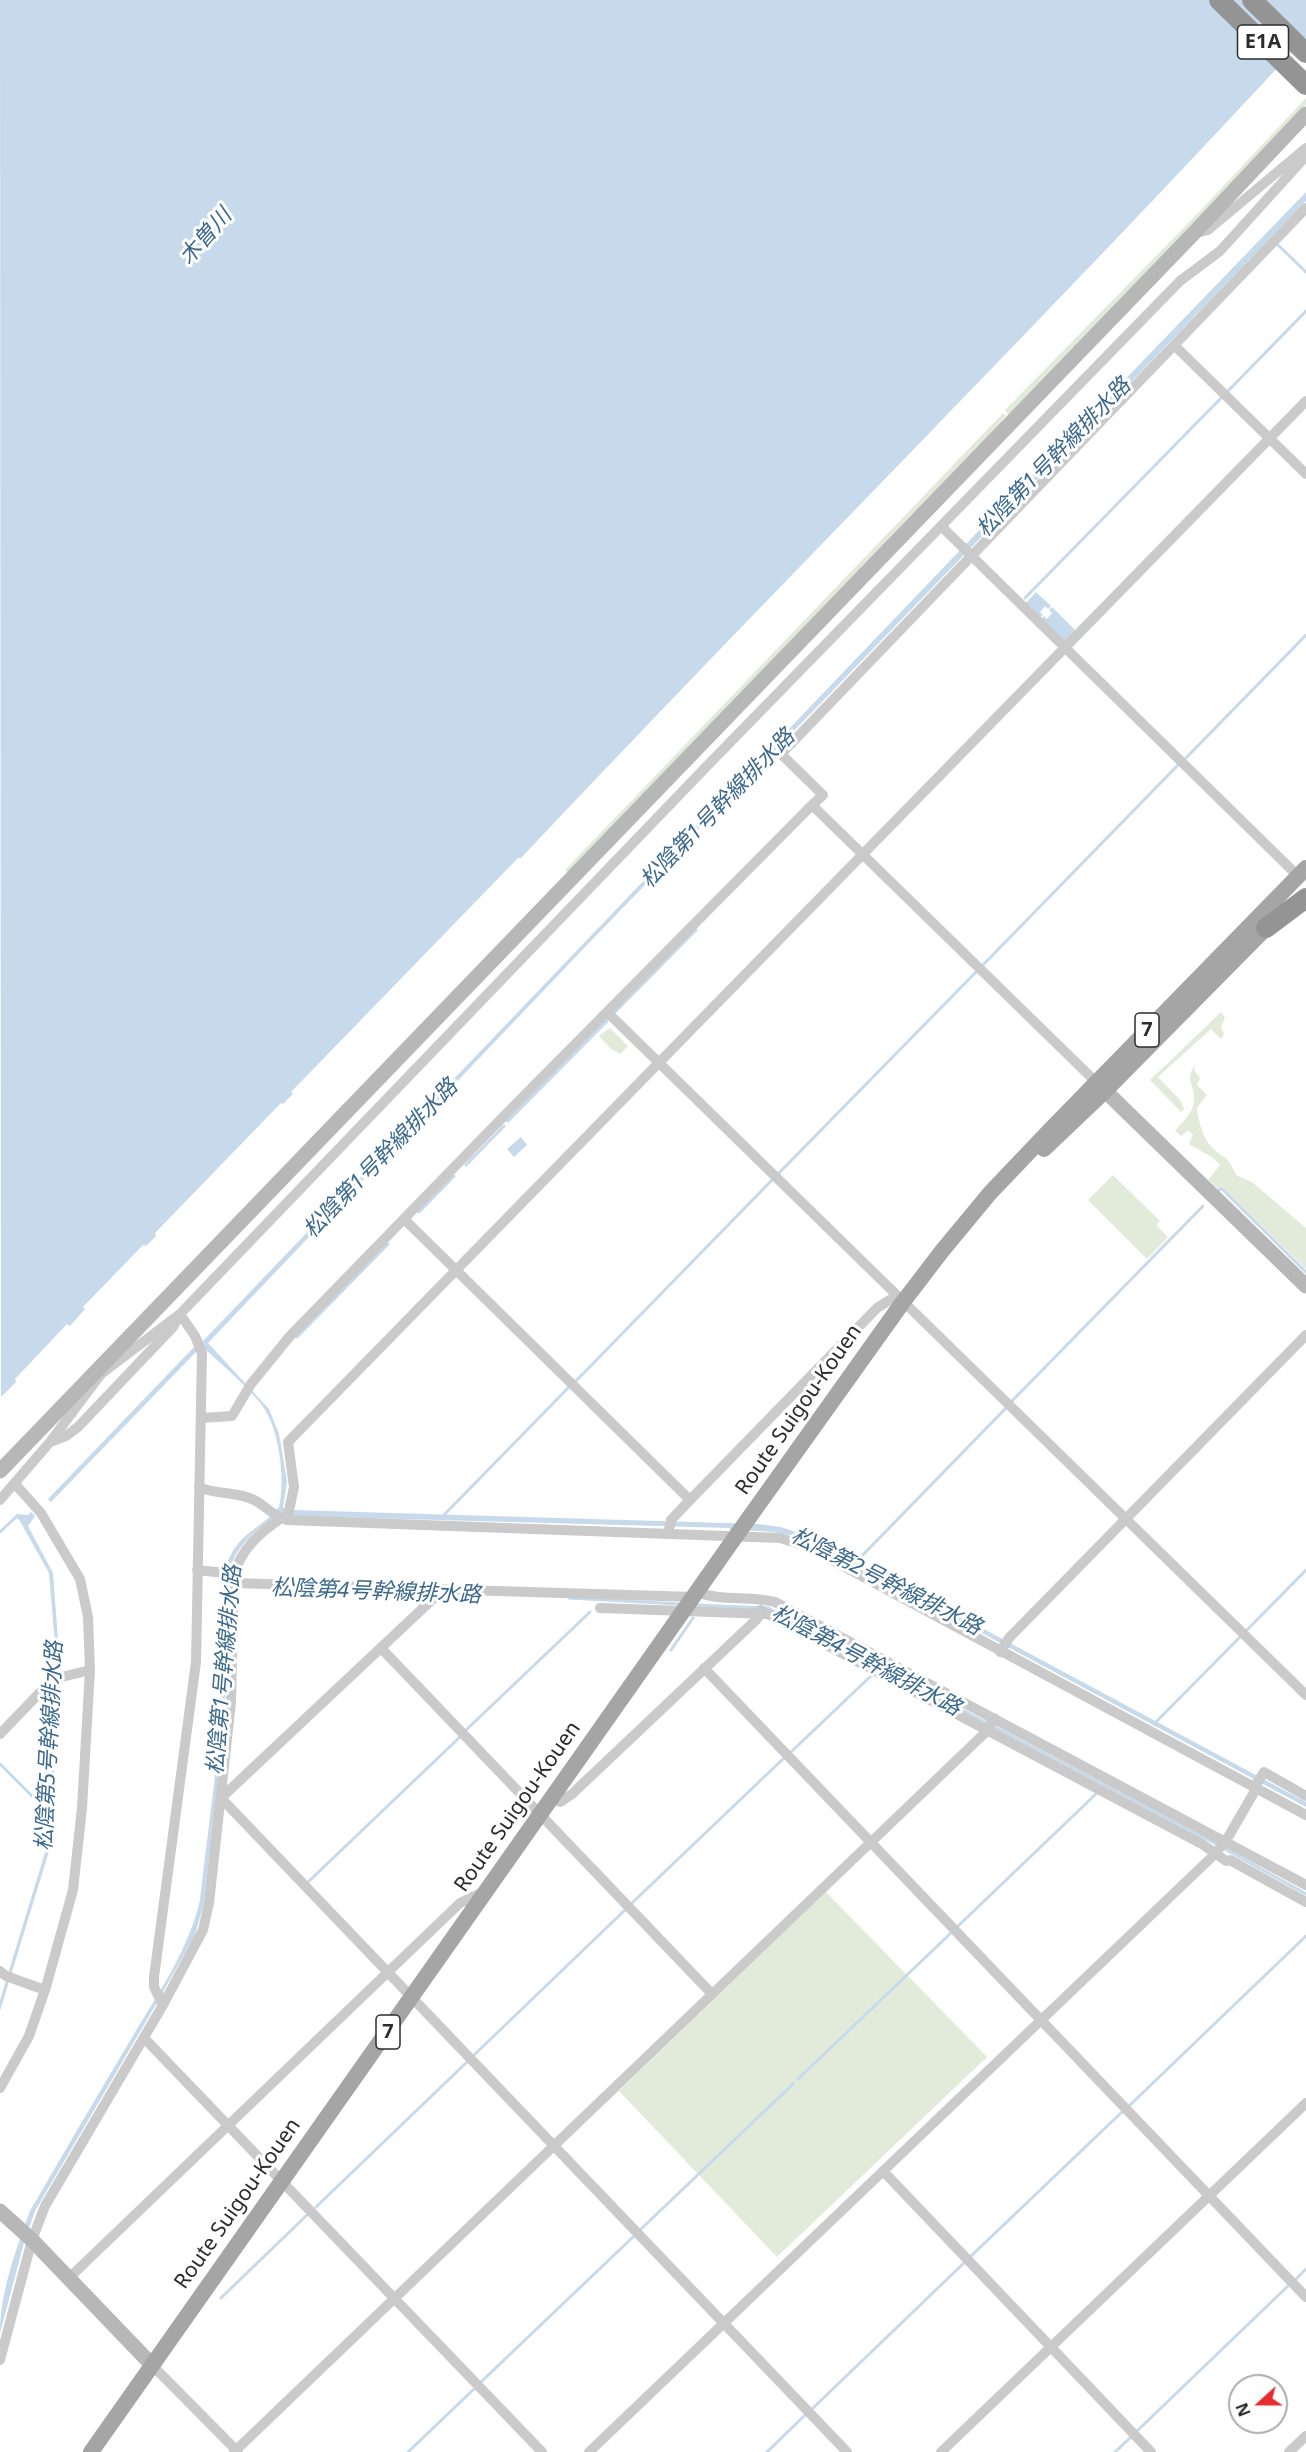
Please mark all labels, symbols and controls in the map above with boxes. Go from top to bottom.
road number: E1A [1238,25,1288,59]
water label: 木曽川 [174,203,238,271]
water label: 松陰第1号幹線排水路 [972,373,1136,543]
water label: 松陰第1号幹線排水路 [636,724,800,894]
road number: 7 [1135,1013,1159,1047]
water label: 松陰第1号幹線排水路 [299,1074,463,1244]
street label: Route Suigou-Kouen [731,1320,867,1500]
water label: 松陰第2号幹線排水路 [786,1523,986,1641]
water label: 松陰第1号幹線排水路 [203,1564,247,1776]
water label: 松陰第4号幹線排水路 [271,1575,481,1609]
water label: 松陰第4号幹線排水路 [767,1600,965,1722]
water label: 松陰第5号幹線排水路 [31,1640,69,1852]
street label: Route Suigou-Kouen [450,1717,586,1897]
road number: 7 [376,2015,400,2049]
street label: Route Suigou-Kouen [170,2114,306,2294]
north arrow [1228,2374,1288,2434]
text: N [1230,2400,1256,2420]

